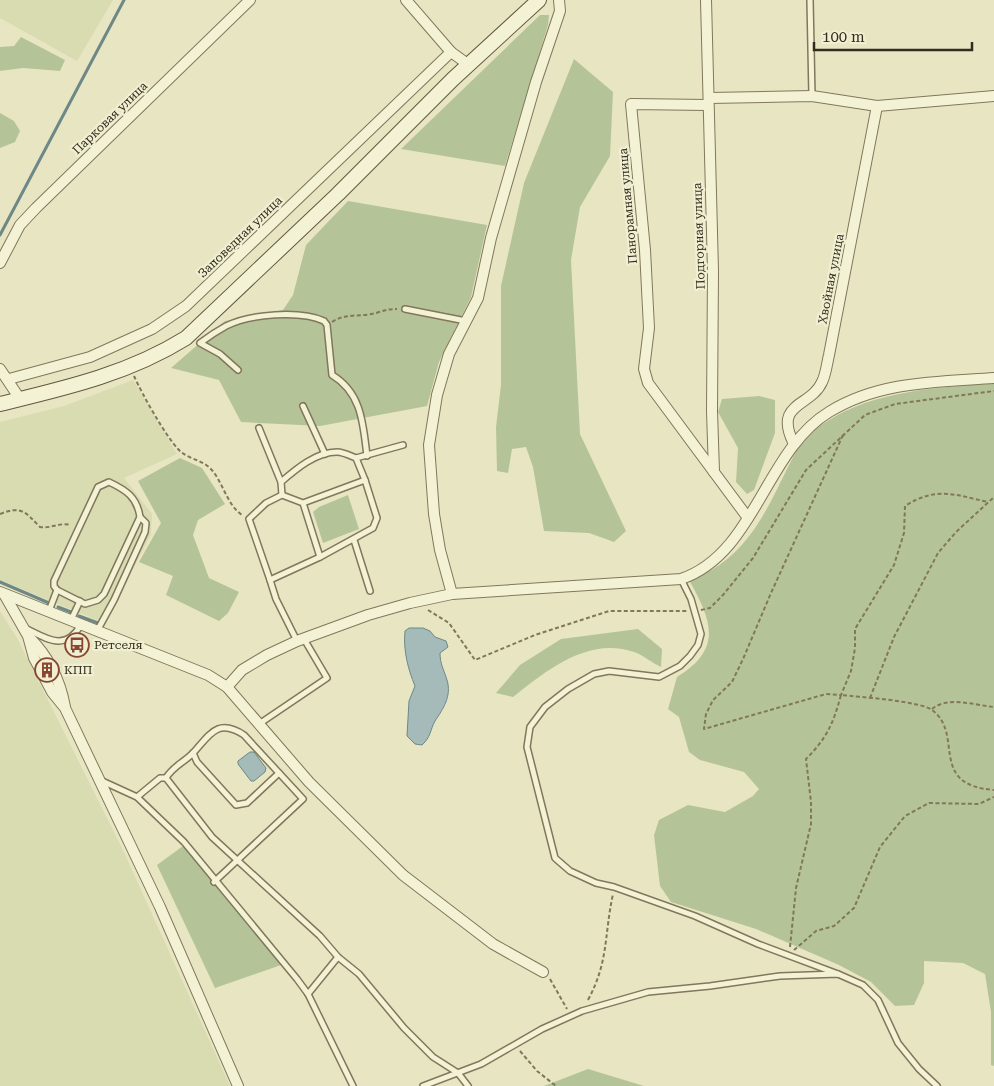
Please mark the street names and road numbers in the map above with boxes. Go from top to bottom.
street label: Парковая улица [70,78,151,157]
street label: Панорамная улица [616,147,640,264]
street label: Подгорная улица [690,182,708,290]
street label: Заповедная улица [195,193,285,281]
street label: Хвойная улица [815,232,847,325]

